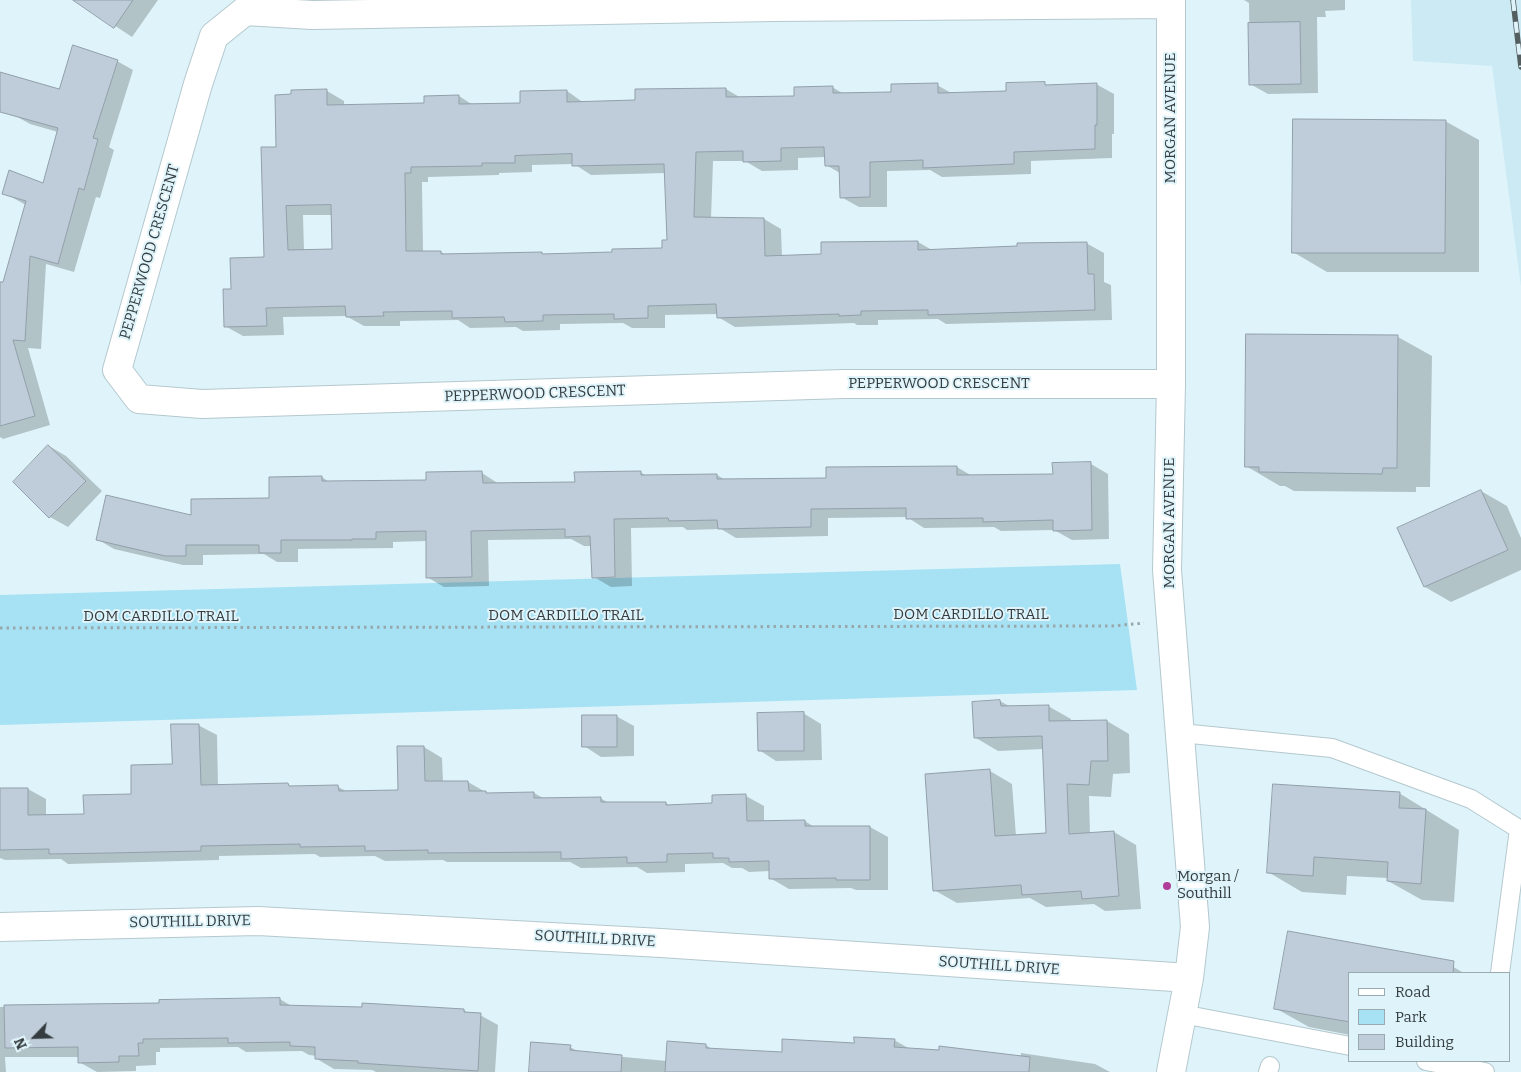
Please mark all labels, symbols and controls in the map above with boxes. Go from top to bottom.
street label: MORGAN AVENUE [1162,53,1180,183]
street label: PEPPERWOOD CRESCENT [116,162,184,342]
street label: PEPPERWOOD CRESCENT [848,375,1030,393]
street label: PEPPERWOOD CRESCENT [444,382,626,406]
street label: MORGAN AVENUE [1161,458,1179,588]
street label: DOM CARDILLO TRAIL [893,606,1049,624]
street label: DOM CARDILLO TRAIL [488,607,644,625]
street label: DOM CARDILLO TRAIL [83,608,239,626]
place label: Morgan / Southill [1177,868,1239,903]
marker: Morgan / Southill [1161,880,1173,892]
street label: SOUTHILL DRIVE [129,912,251,932]
street label: SOUTHILL DRIVE [534,927,656,951]
street label: SOUTHILL DRIVE [938,953,1060,979]
legend [1348,972,1511,1062]
text: Road [1395,983,1430,1001]
text: Park [1395,1008,1427,1026]
north arrow [10,1012,60,1062]
text: Building [1395,1033,1454,1051]
text: N [11,1035,31,1052]

